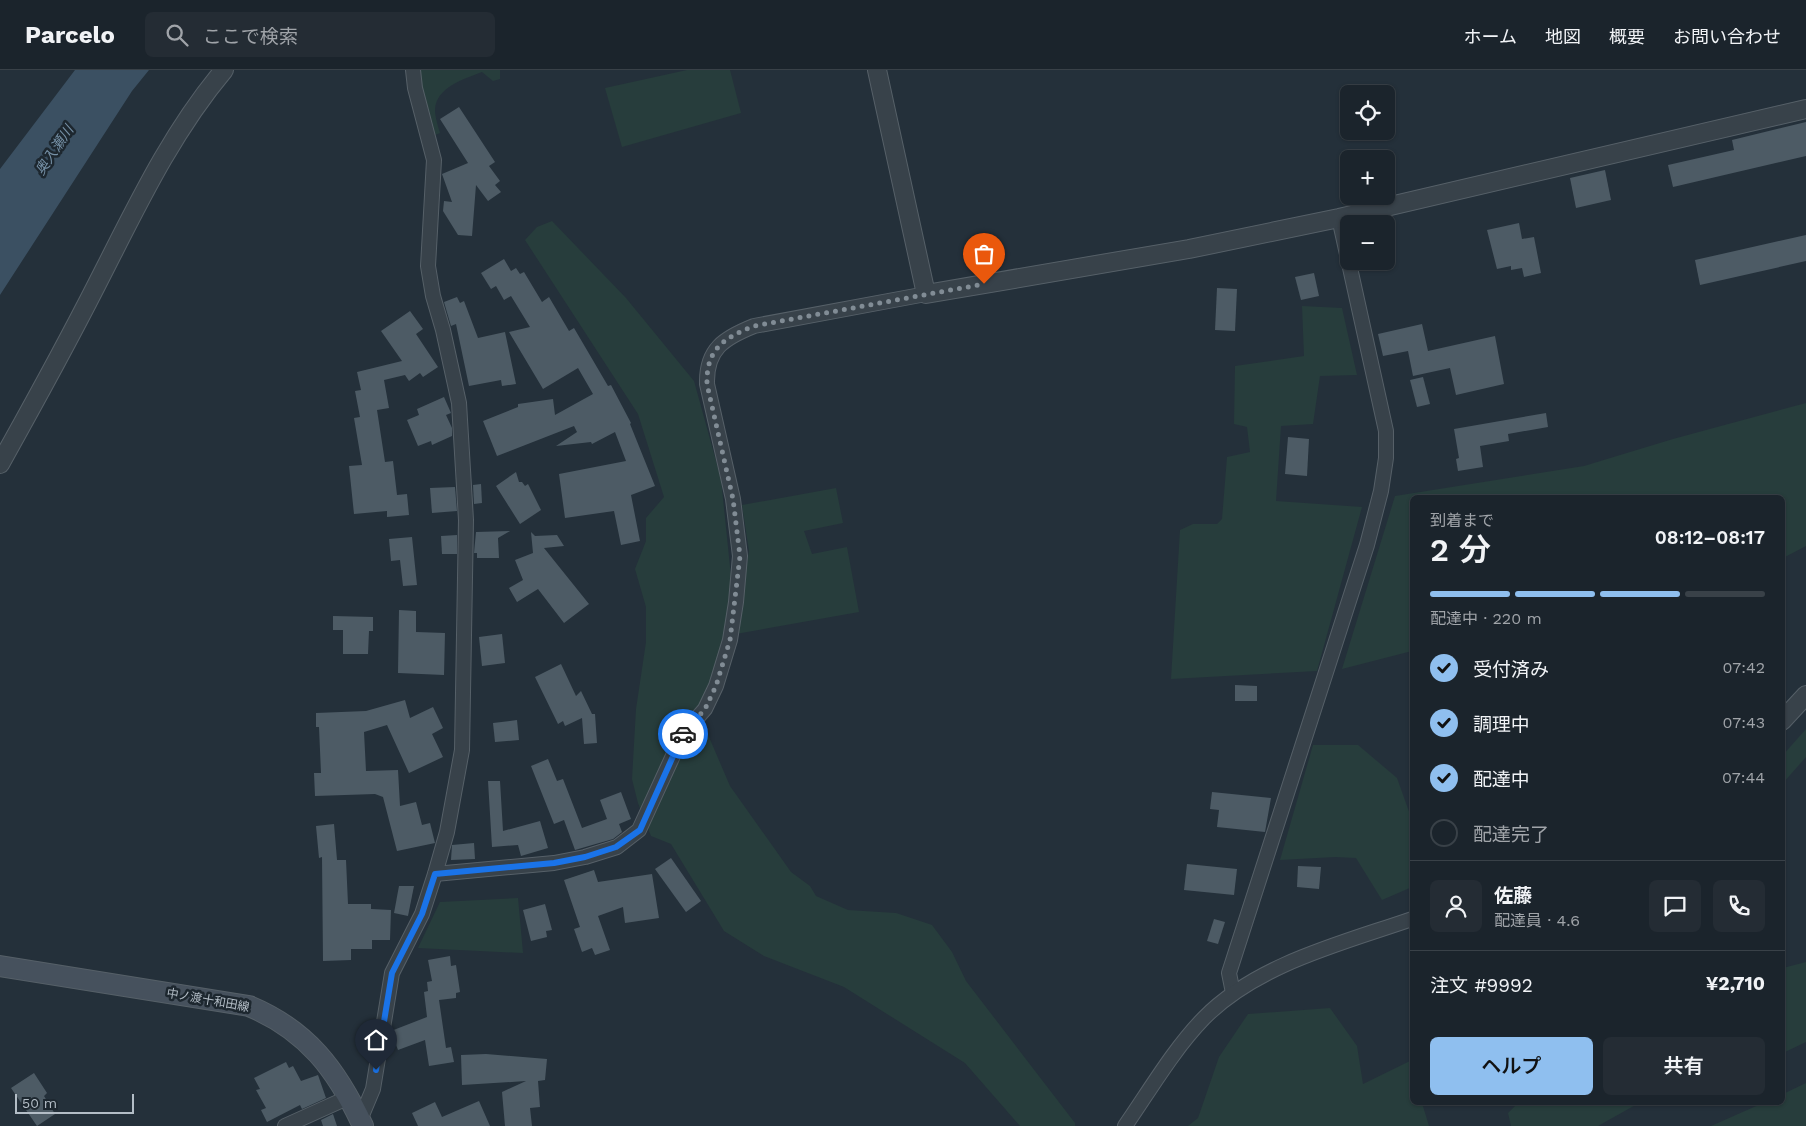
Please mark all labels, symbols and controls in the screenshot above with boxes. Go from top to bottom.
search box [145,12,495,57]
text: Parcelo [25,21,115,49]
icon: search [163,21,191,49]
text: ここで検索 [203,25,298,48]
text: ホーム [1464,26,1517,47]
text: 地図 [1545,26,1581,47]
text: 概要 [1609,26,1645,47]
text: お問い合わせ [1673,26,1781,47]
map controls [1340,85,1395,270]
button: locate [1340,85,1395,140]
water label: 奥入瀬川 [32,121,77,178]
button: + [1340,150,1395,205]
button: − [1340,215,1395,270]
pin [963,233,1005,284]
icon: bag [970,240,998,268]
text: 到着まで [1430,511,1494,530]
text: 08:12–08:17 [1655,526,1765,549]
text: 2 分 [1430,531,1491,569]
text: 配達中 · 220 m [1430,609,1542,628]
icon: check [1430,654,1458,682]
text: 受付済み [1473,658,1549,681]
text: 07:42 [1723,658,1765,677]
courier [658,709,708,759]
icon: check [1430,709,1458,737]
text: 調理中 [1473,713,1530,736]
text: 07:43 [1723,713,1765,732]
icon: car [669,720,697,748]
icon: check [1430,764,1458,792]
text: 配達中 [1473,768,1530,791]
text: 07:44 [1722,768,1765,787]
text: 配達完了 [1473,823,1549,846]
button: person [1430,880,1482,932]
button: chat [1649,880,1701,932]
button: phone [1713,880,1765,932]
text: 佐藤 [1494,884,1532,907]
text: 配達員 · 4.6 [1494,911,1580,930]
text: ¥2,710 [1706,972,1765,995]
text: 注文 #9992 [1430,974,1533,997]
street label: 中ノ渡十和田線 [165,986,251,1014]
pin [355,1019,397,1070]
icon: home [362,1026,390,1054]
button: ヘルプ [1430,1037,1593,1095]
button: 共有 [1603,1037,1765,1095]
scale bar [15,1091,134,1114]
text: 50 m [22,1095,57,1111]

